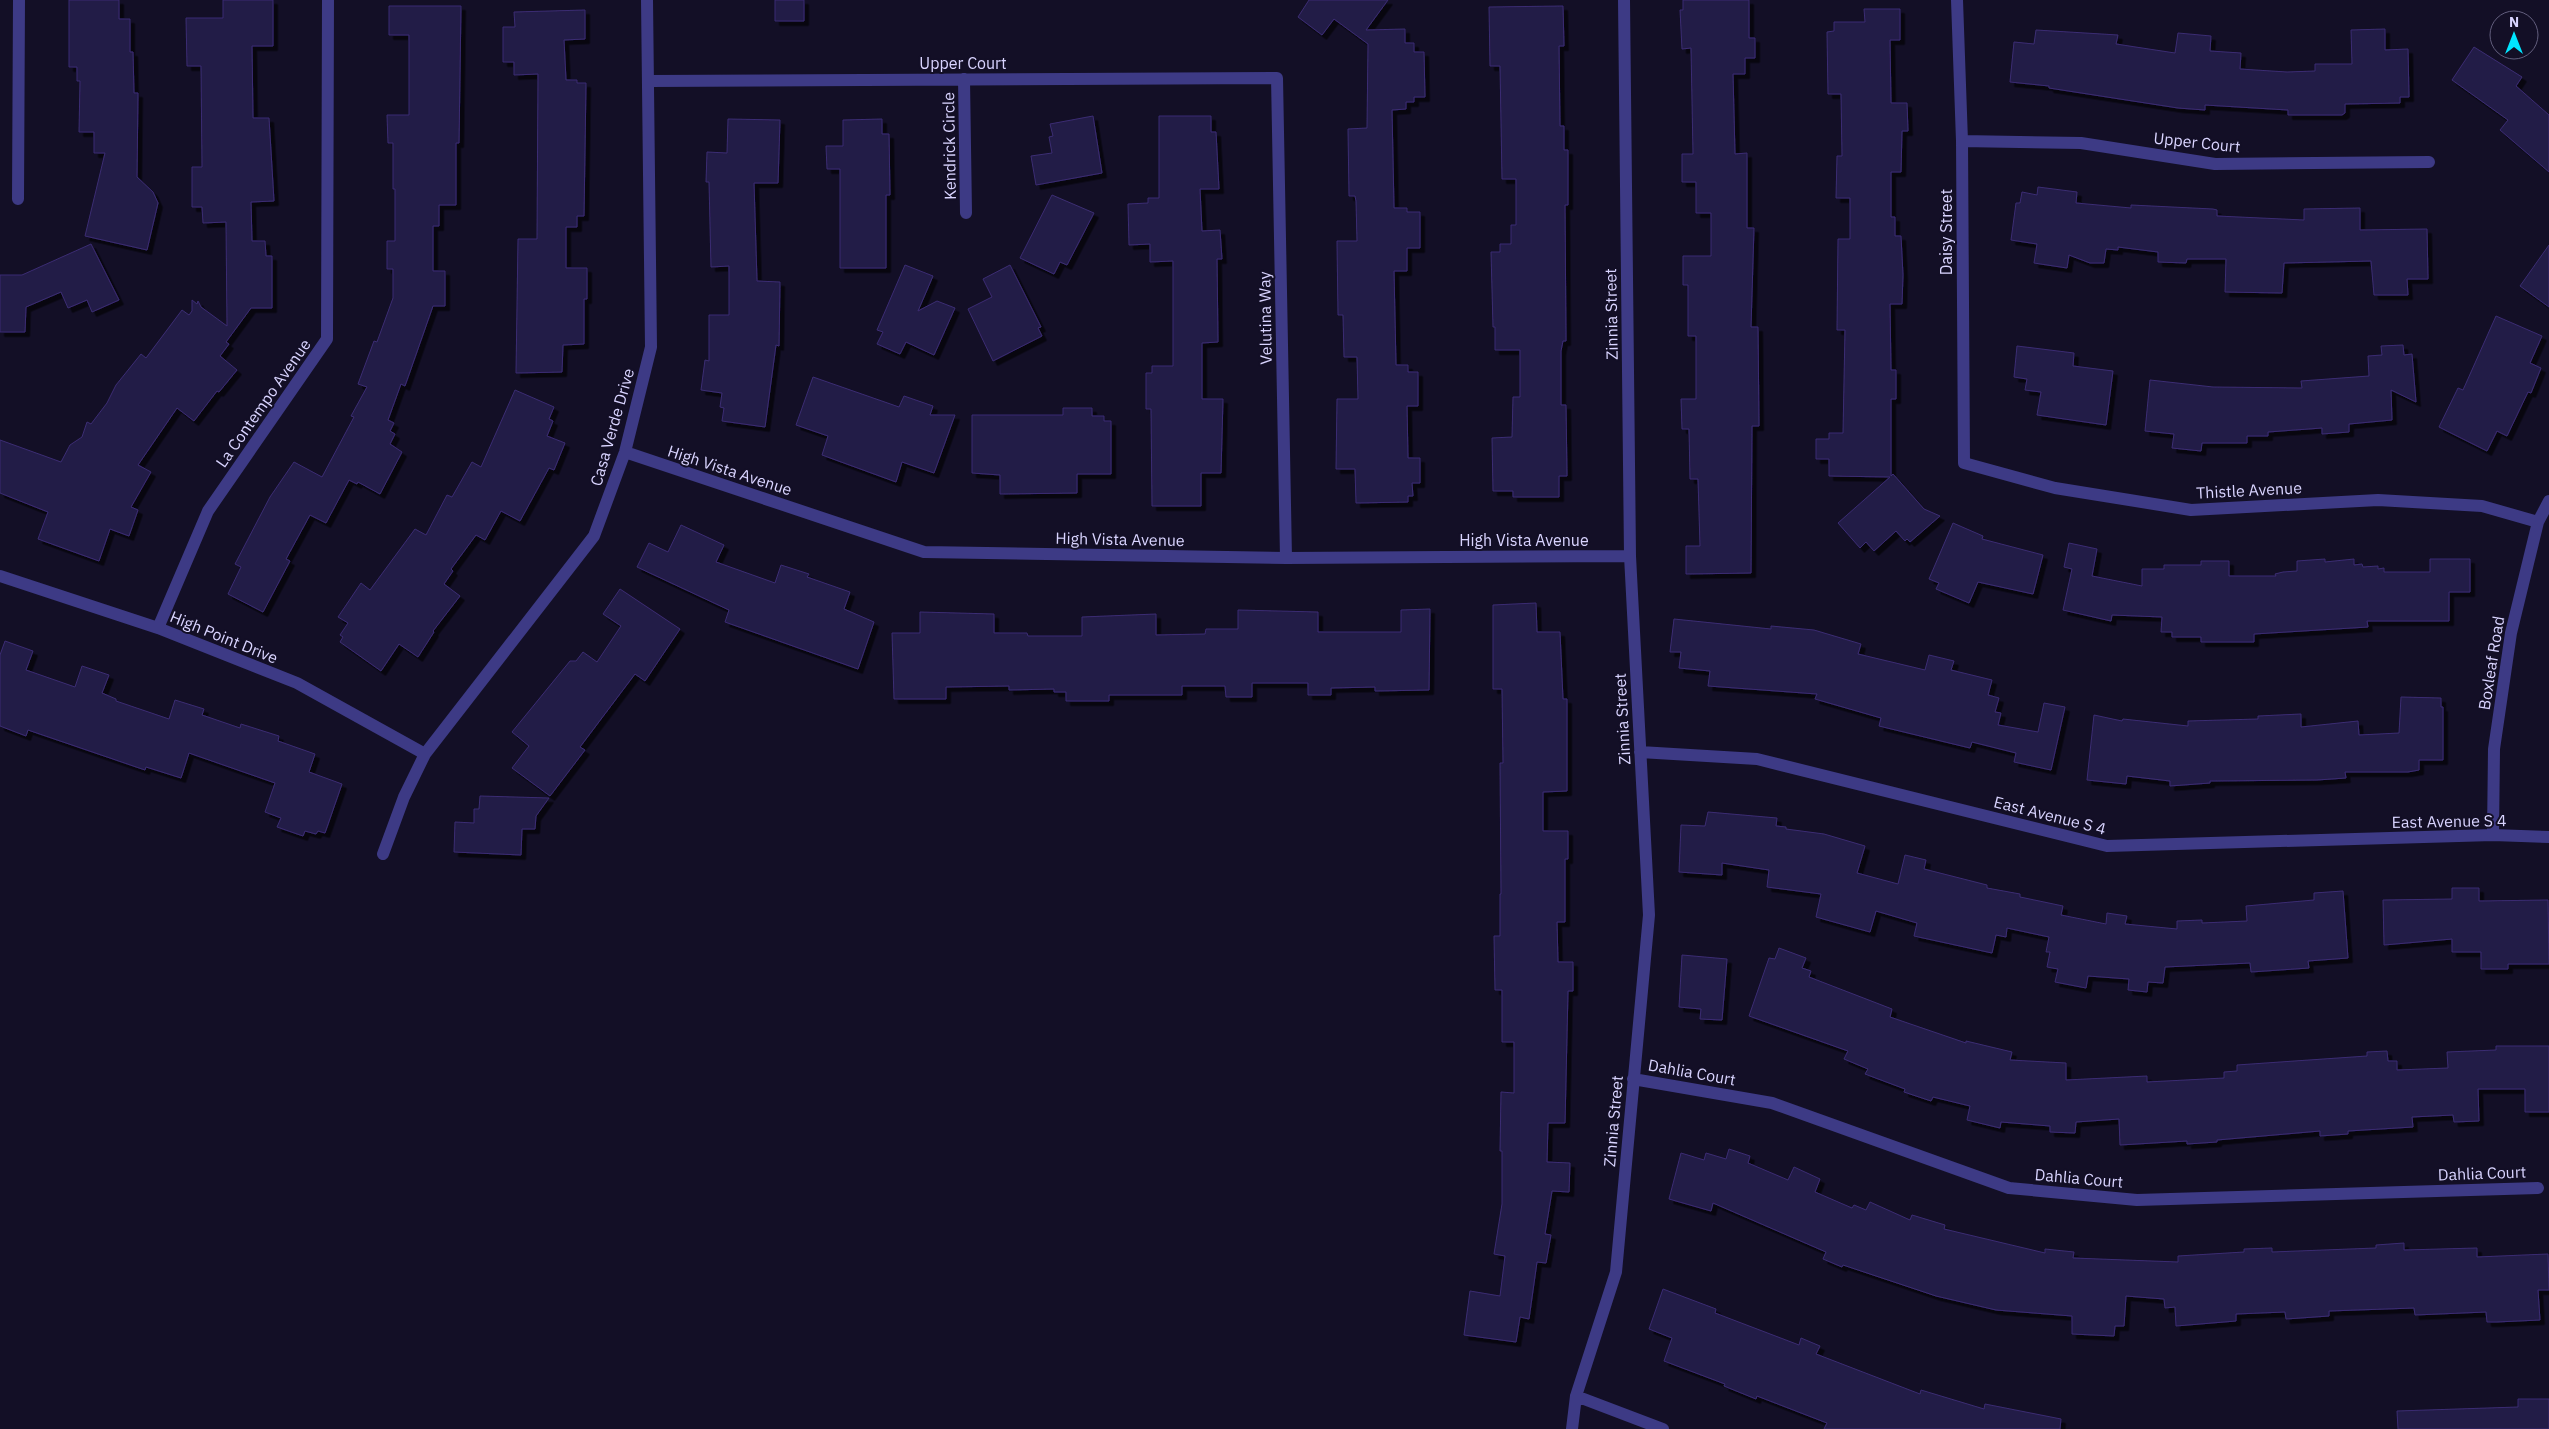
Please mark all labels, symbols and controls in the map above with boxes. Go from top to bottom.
north arrow [2489,10,2539,60]
text: N [2509,13,2519,31]
street label: Upper Court [919,53,1007,73]
street label: Kendrick Circle [938,92,960,200]
street label: Upper Court [2152,127,2242,157]
street label: Daisy Street [1936,189,1956,275]
street label: Zinnia Street [1600,268,1622,360]
street label: Velutina Way [1254,271,1276,365]
street label: La Contempo Avenue [211,335,315,471]
street label: Casa Verde Drive [586,366,638,488]
street label: High Vista Avenue [665,440,795,500]
street label: Thistle Avenue [2196,477,2303,503]
street label: High Vista Avenue [1055,528,1185,550]
street label: High Vista Avenue [1459,530,1589,550]
street label: High Point Drive [167,606,281,668]
street label: Boxleaf Road [2474,615,2508,711]
street label: Zinnia Street [1610,673,1634,765]
street label: East Avenue S 4 [1992,791,2108,839]
street label: East Avenue S 4 [2391,810,2507,832]
street label: Dahlia Court [1647,1054,1737,1090]
street label: Zinnia Street [1599,1074,1627,1168]
street label: Dahlia Court [2437,1161,2527,1185]
street label: Dahlia Court [2034,1164,2124,1192]

